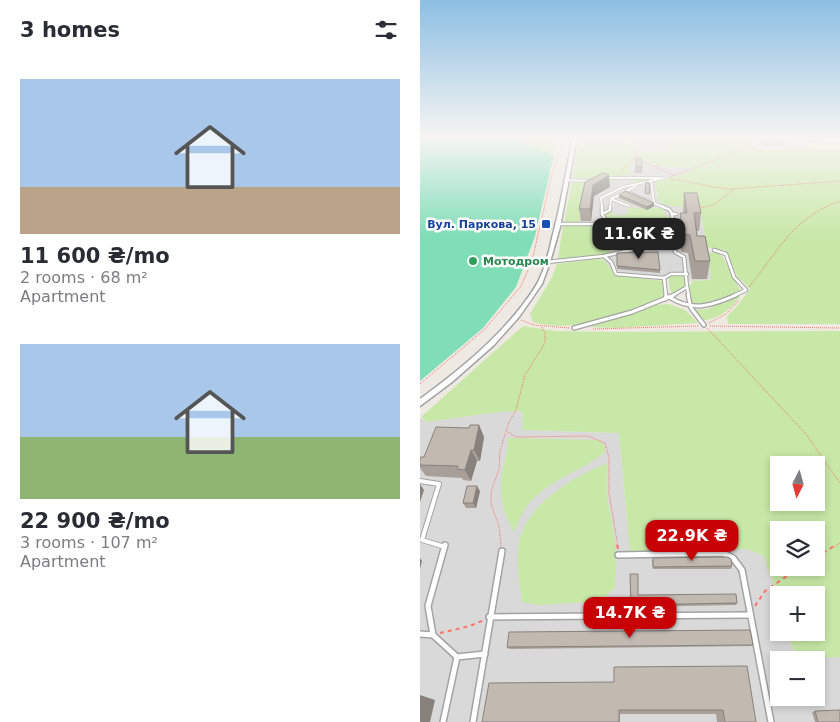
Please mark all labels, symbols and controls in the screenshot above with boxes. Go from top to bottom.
icon: filters [372,16,400,44]
text: 3 homes [20,18,120,42]
icon: home [165,112,255,202]
place label: Вул. Паркова, 15 [427,218,536,231]
marker: Вул. Паркова, 15 [540,218,552,230]
pin: 11.6K ₴ [593,218,685,260]
text: 11.6K ₴ [603,224,675,243]
text: 11 600 ₴/mo [20,244,170,268]
marker: Мотодром [467,255,479,267]
place label: Мотодром [483,255,549,268]
text: 2 rooms · 68 m² [20,268,148,287]
text: Apartment [20,287,106,306]
icon: home [165,377,255,467]
north arrow [770,456,825,511]
map controls [770,456,825,706]
text: 22 900 ₴/mo [20,509,170,533]
pin: 22.9K ₴ [646,520,738,562]
button: layers [770,521,825,576]
text: 22.9K ₴ [656,526,728,545]
text: 3 rooms · 107 m² [20,533,158,552]
text: Apartment [20,552,106,571]
button: + [770,586,825,641]
pin: 14.7K ₴ [584,596,676,639]
text: 14.7K ₴ [594,603,666,622]
button: − [770,651,825,706]

